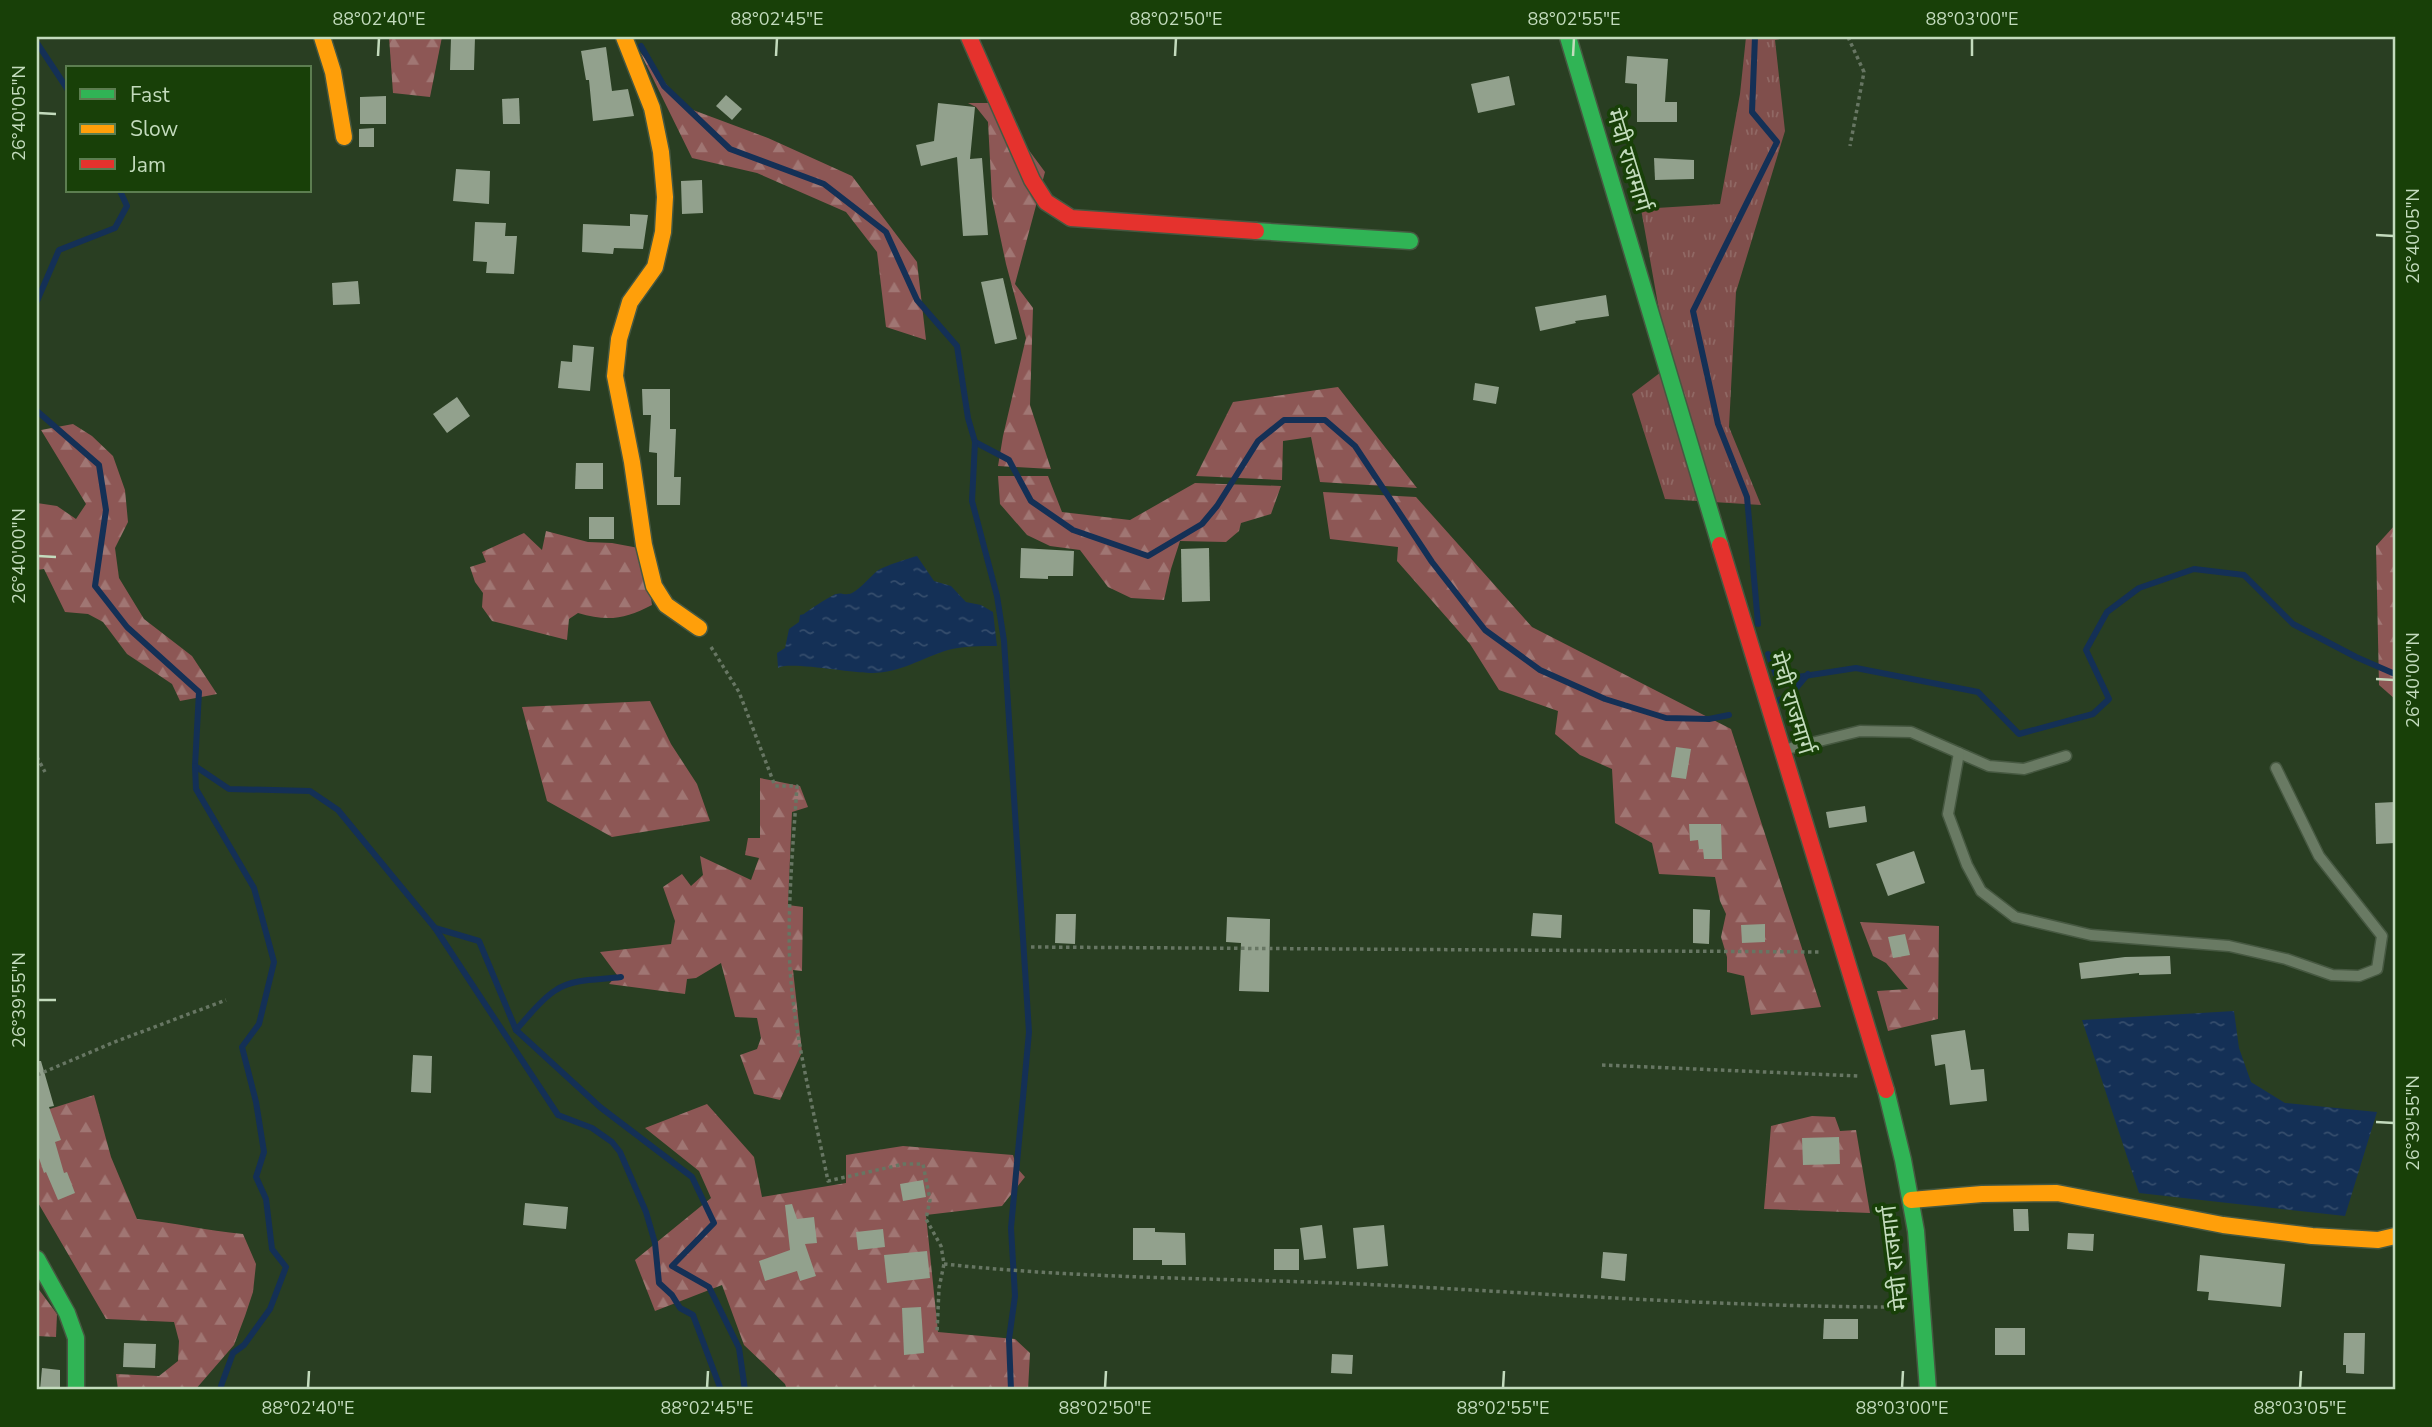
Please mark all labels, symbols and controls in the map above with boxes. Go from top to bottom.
text: 88°02'40"E [333,7,426,31]
text: 88°02'45"E [731,7,824,31]
text: 88°02'50"E [1130,7,1223,31]
text: 88°02'55"E [1528,7,1621,31]
text: 88°03'00"E [1926,7,2019,31]
text: 26°40'05"N [7,65,31,161]
legend [66,66,312,192]
text: Fast [130,81,170,109]
street label: मेची राजमार्ग [1598,105,1659,216]
text: Slow [130,115,179,143]
text: Jam [129,151,166,179]
text: 26°40'05"N [2401,188,2425,284]
text: 26°40'00"N [7,508,31,604]
text: 26°40'00"N [2401,632,2425,728]
street label: मेची राजमार्ग [1761,648,1822,759]
text: 26°39'55"N [7,952,31,1048]
text: 26°39'55"N [2401,1075,2425,1171]
street label: मेची राजमार्ग [1873,1203,1916,1312]
text: 88°02'40"E [262,1396,355,1420]
text: 88°02'45"E [661,1396,754,1420]
text: 88°02'50"E [1059,1396,1152,1420]
text: 88°02'55"E [1457,1396,1550,1420]
text: 88°03'00"E [1856,1396,1949,1420]
text: 88°03'05"E [2254,1396,2347,1420]

